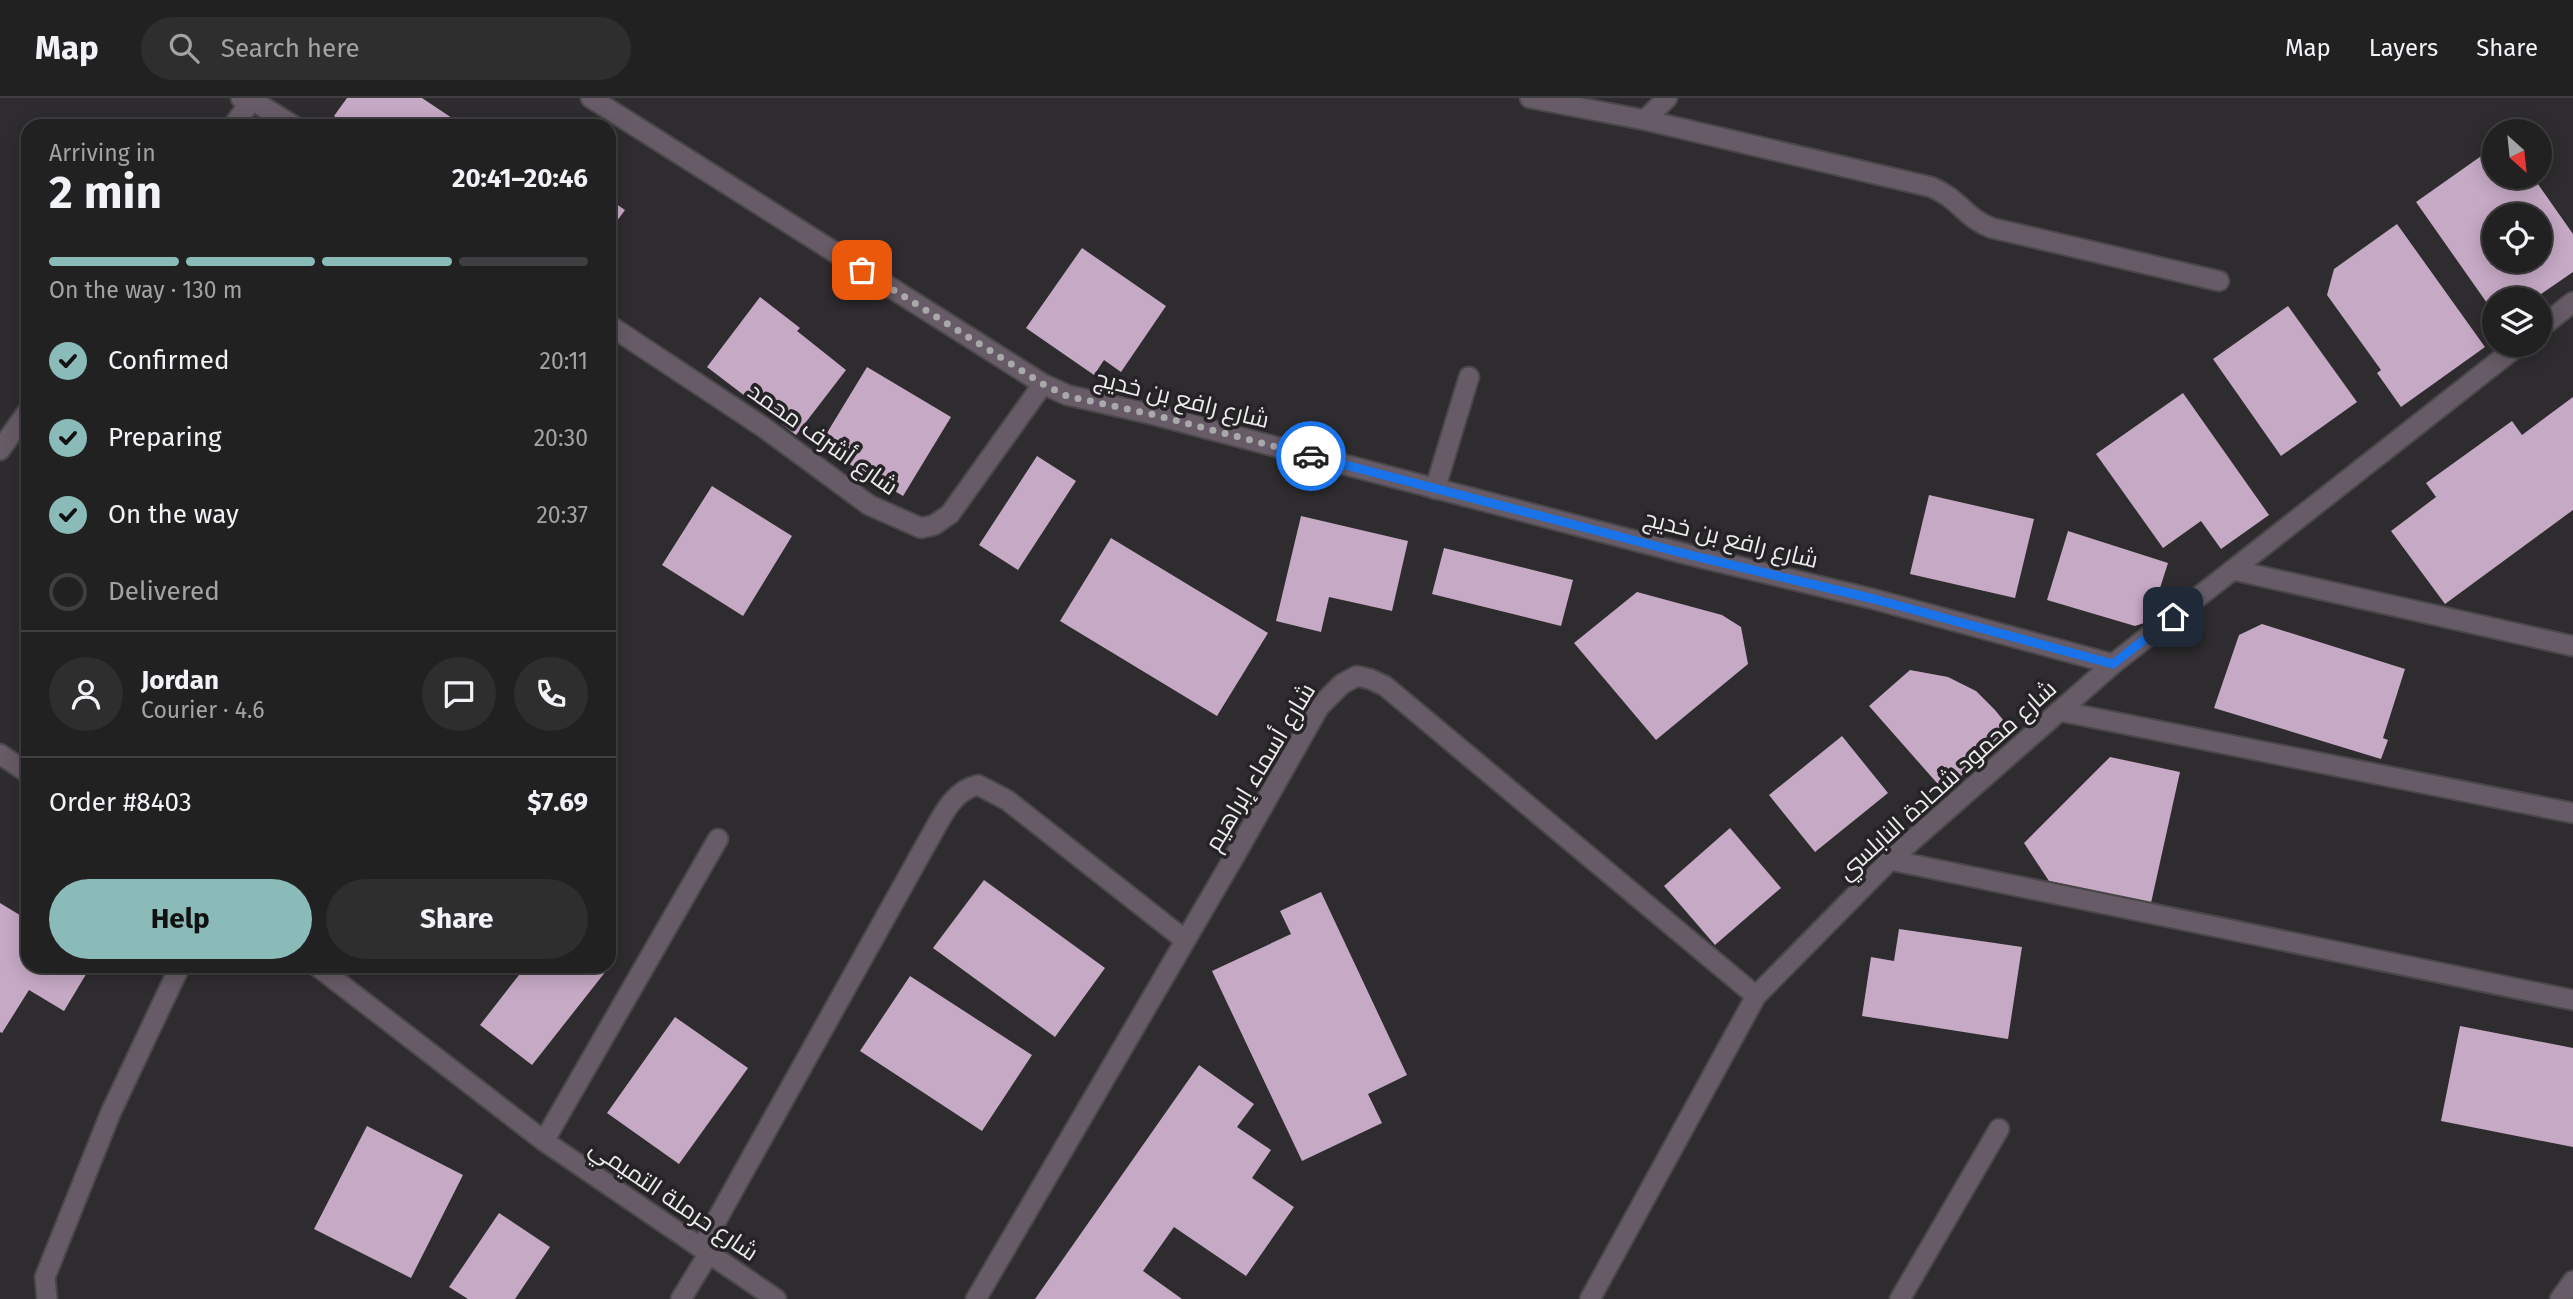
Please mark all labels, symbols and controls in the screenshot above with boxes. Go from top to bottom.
search box [141,17,631,80]
text: Map [35,28,99,68]
icon: search [165,29,203,67]
text: Search here [221,33,360,64]
text: Map [2285,34,2331,62]
text: Layers [2369,34,2438,62]
text: Share [2476,34,2538,62]
north arrow [2482,119,2552,189]
map controls [2482,119,2552,357]
text: Arriving in [49,139,156,167]
text: 20:41–20:46 [452,163,588,194]
text: 2 min [49,165,162,220]
button: locate [2482,203,2552,273]
pin [832,240,892,300]
icon: bag [843,251,881,289]
text: On the way · 130 m [49,276,242,304]
button: layers [2482,287,2552,357]
icon: check [49,342,87,380]
text: Confirmed [108,345,229,376]
text: 20:11 [540,347,588,375]
street label: شارع رافع بن خديج [1091,364,1272,436]
street label: شارع أشرف محمد [742,375,904,503]
icon: check [49,419,87,457]
courier [1276,421,1346,491]
text: Preparing [108,422,221,453]
text: 20:30 [534,424,588,452]
icon: car [1292,437,1330,475]
icon: check [49,496,87,534]
text: On the way [108,499,239,530]
text: 20:37 [536,501,588,529]
street label: شارع رافع بن خديج [1640,504,1821,576]
text: Delivered [108,576,220,607]
pin [2143,587,2203,647]
icon: home [2154,598,2192,636]
button: person [49,657,123,731]
button: chat [422,657,496,731]
button: phone [514,657,588,731]
text: Jordan [141,665,219,696]
street label: شارع محمود شحادة النابلسي [1832,674,2065,889]
street label: شارع أسماء إبراهيم [1197,677,1323,857]
text: Courier · 4.6 [141,696,265,724]
text: Order #8403 [49,787,192,818]
text: $7.69 [527,787,588,818]
button: Help [49,879,312,959]
button: Share [326,879,588,959]
street label: شارع حرملة التميمي [582,1133,764,1271]

